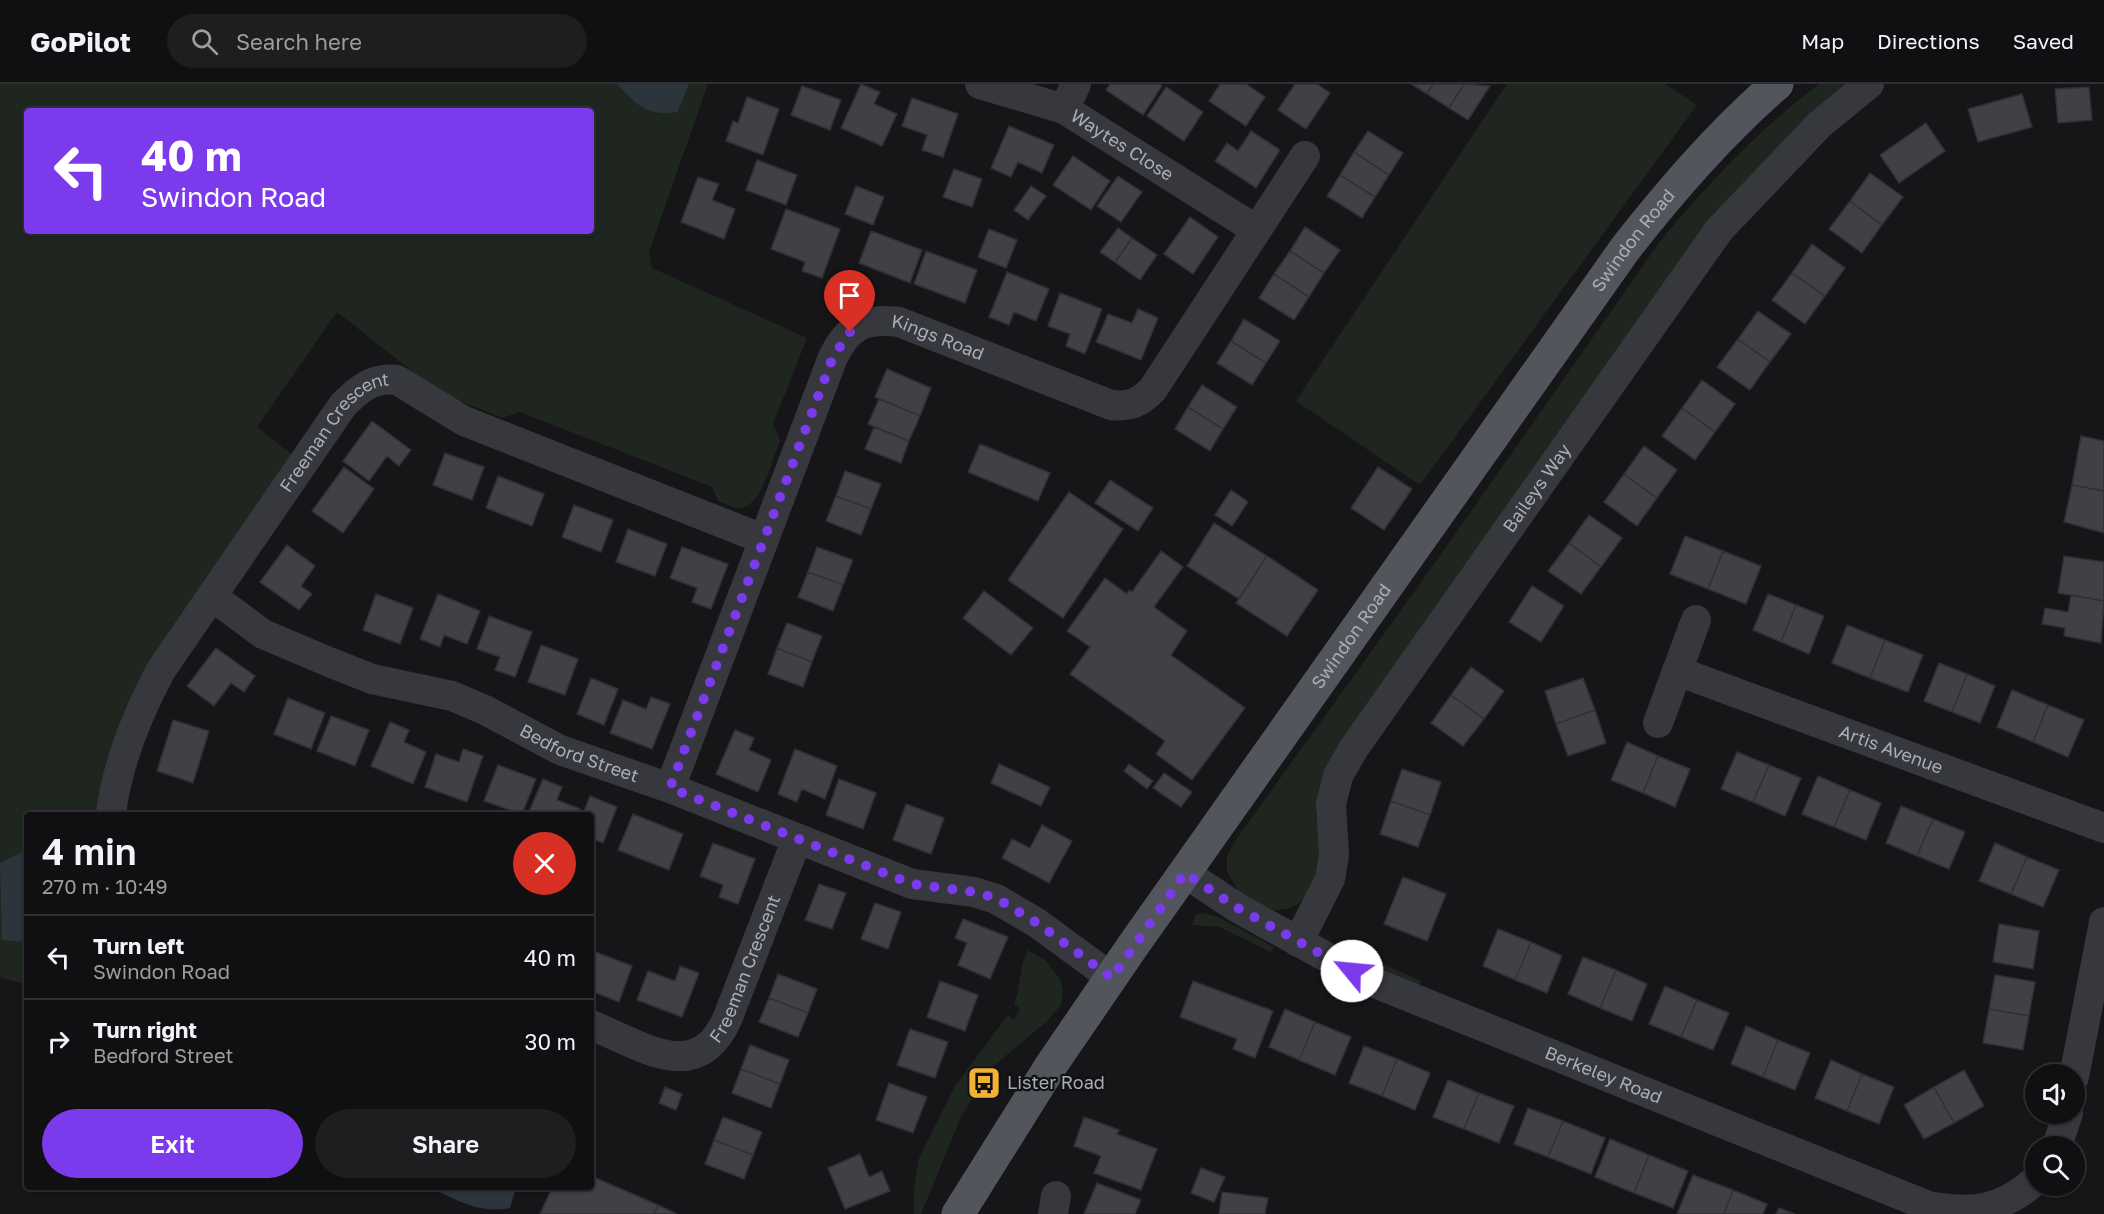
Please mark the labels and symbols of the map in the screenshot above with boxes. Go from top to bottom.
street label: Waytes Close [1067,104,1178,185]
street label: Swindon Road [1586,184,1679,296]
pin [824,270,875,332]
street label: Kings Road [891,309,987,364]
street label: Freeman Crescent [274,367,390,496]
street label: Baileys Way [1497,439,1575,536]
street label: Swindon Road [1306,579,1395,693]
street label: Bedford Street [516,719,642,786]
street label: Artis Avenue [1836,720,1946,778]
street label: Freeman Crescent [704,891,784,1047]
position arrow [1320,939,1384,1003]
street label: Berkeley Road [1542,1041,1665,1108]
bus stop icon: Lister Road [966,1065,1002,1101]
place label: Lister Road [1007,1071,1105,1093]

